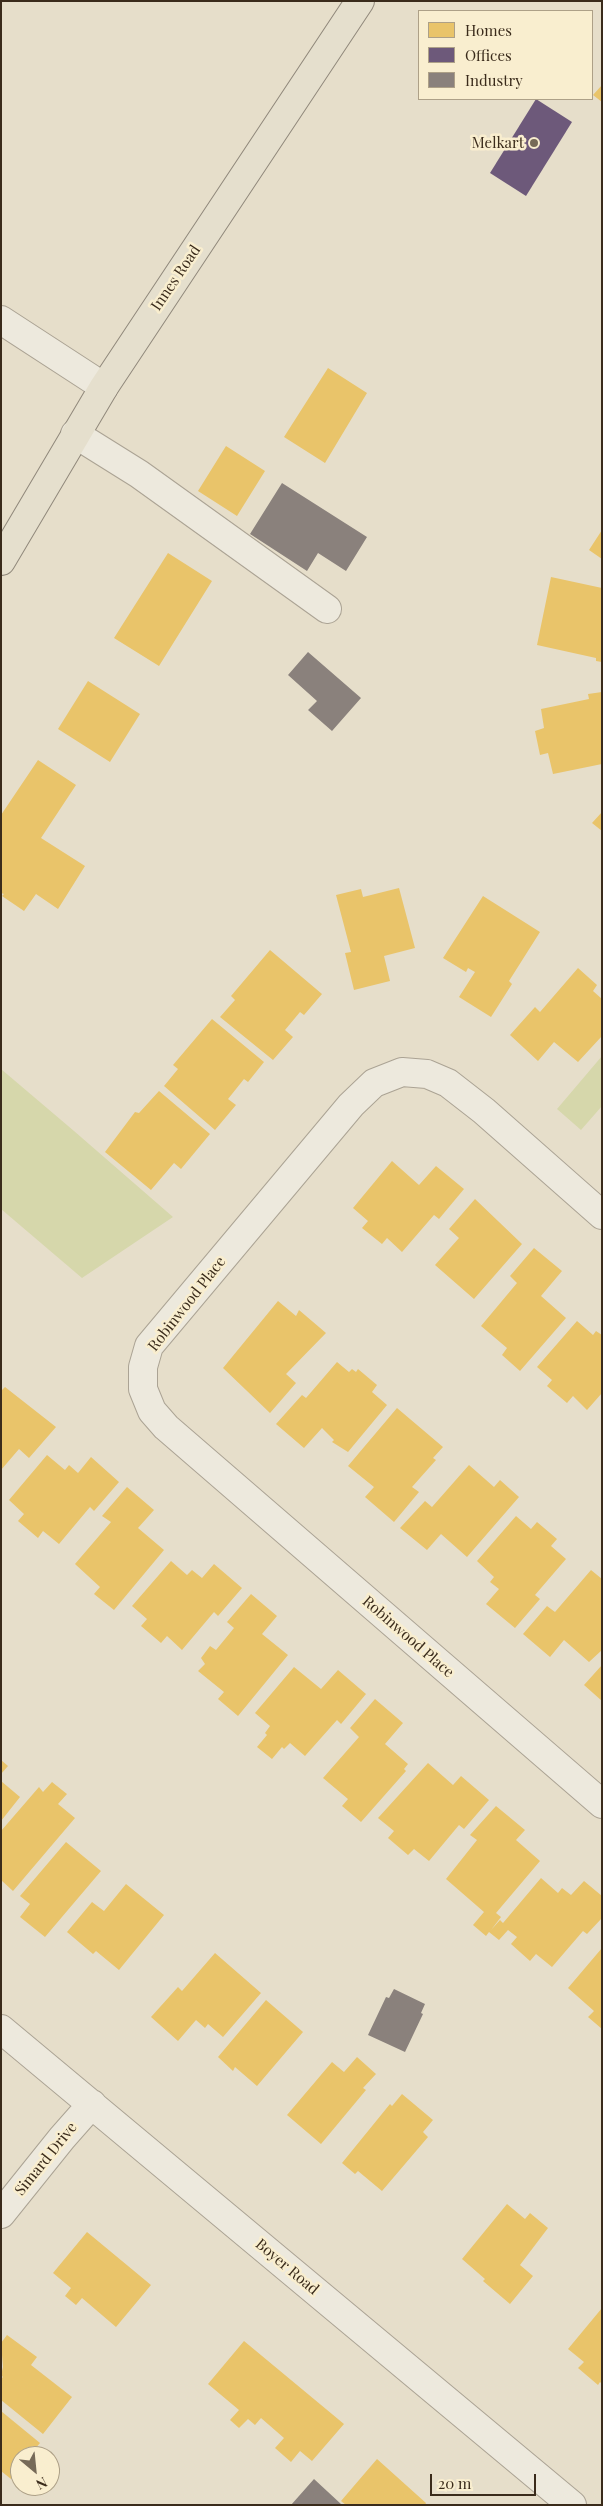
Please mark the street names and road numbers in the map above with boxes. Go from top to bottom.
street label: Innes Road [148,242,204,314]
street label: Robinwood Place [144,1253,230,1355]
street label: Robinwood Place [359,1592,457,1682]
street label: Simard Drive [11,2119,81,2199]
street label: Boyer Road [252,2235,322,2299]

